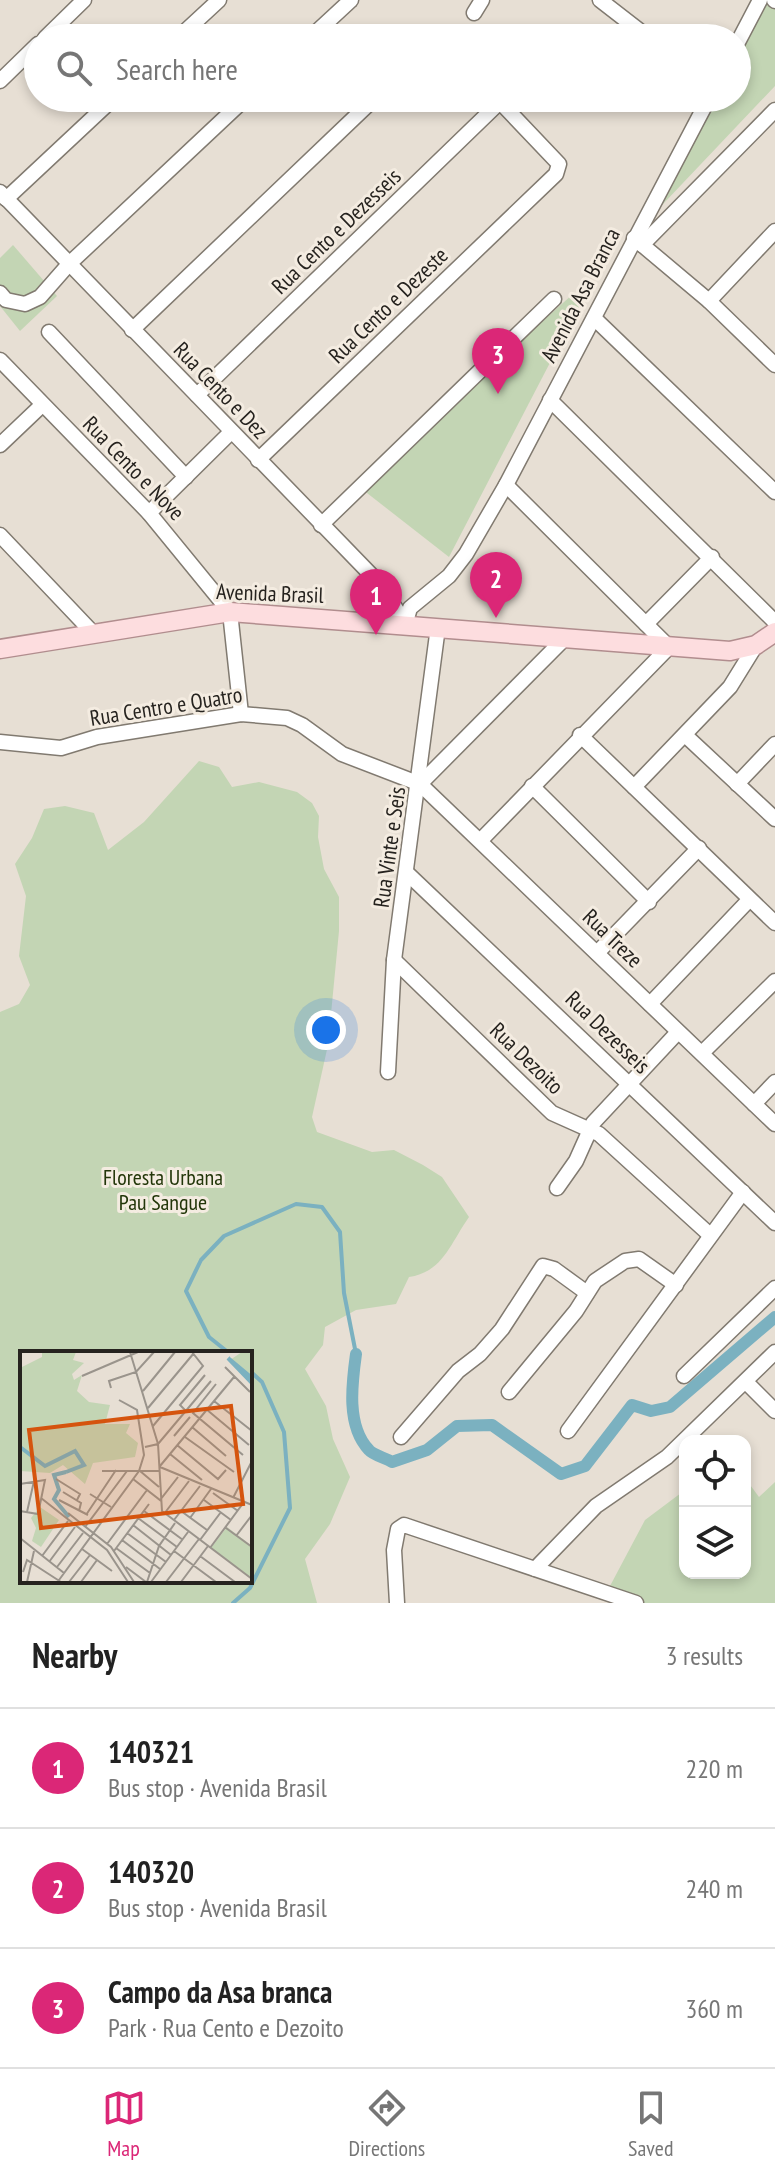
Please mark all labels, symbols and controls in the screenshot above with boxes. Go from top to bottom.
search box [24,24,751,112]
icon: search [52,46,96,90]
text: Search here [116,49,238,88]
street label: Rua Cento e Dezesseis [266,162,406,300]
street label: Avenida Asa Branca [534,223,626,367]
street label: Rua Cento e Dezeste [322,241,454,369]
pin: 3 [472,328,524,394]
street label: Rua Cento e Dez [168,336,274,444]
street label: Rua Cento e Nove [77,410,191,526]
pin: 2 [470,552,522,618]
pin: 1 [350,569,402,635]
street label: Avenida Brasil [216,577,325,609]
street label: Rua Centro e Quatro [88,680,244,732]
street label: Rua Vinte e Seis [367,785,411,909]
street label: Rua Treze [577,903,649,973]
street label: Rua Dezesseis [560,985,656,1079]
your location [306,1010,346,1050]
street label: Rua Dezoito [484,1016,570,1100]
park label: Floresta Urbana Pau Sangue [103,1163,223,1216]
inset map [20,1351,252,1583]
map controls [679,1435,751,1579]
button: locate [679,1435,751,1507]
button: layers [679,1507,751,1579]
text: Nearby [32,1633,117,1677]
text: 3 results [666,1639,743,1672]
text: 140321 [108,1732,194,1771]
text: 1 [52,1752,64,1785]
text: 220 m [685,1752,743,1785]
text: Bus stop · Avenida Brasil [108,1771,327,1804]
text: 140320 [108,1852,194,1891]
text: 2 [52,1872,64,1905]
text: 240 m [685,1872,743,1905]
text: Bus stop · Avenida Brasil [108,1891,327,1924]
text: Campo da Asa branca [108,1972,332,2011]
text: 3 [52,1992,64,2025]
text: 360 m [685,1992,743,2025]
text: Park · Rua Cento e Dezoito [108,2011,344,2044]
tab: Map [102,2086,146,2162]
tab: Directions [349,2086,425,2162]
tab: Saved [628,2086,673,2162]

